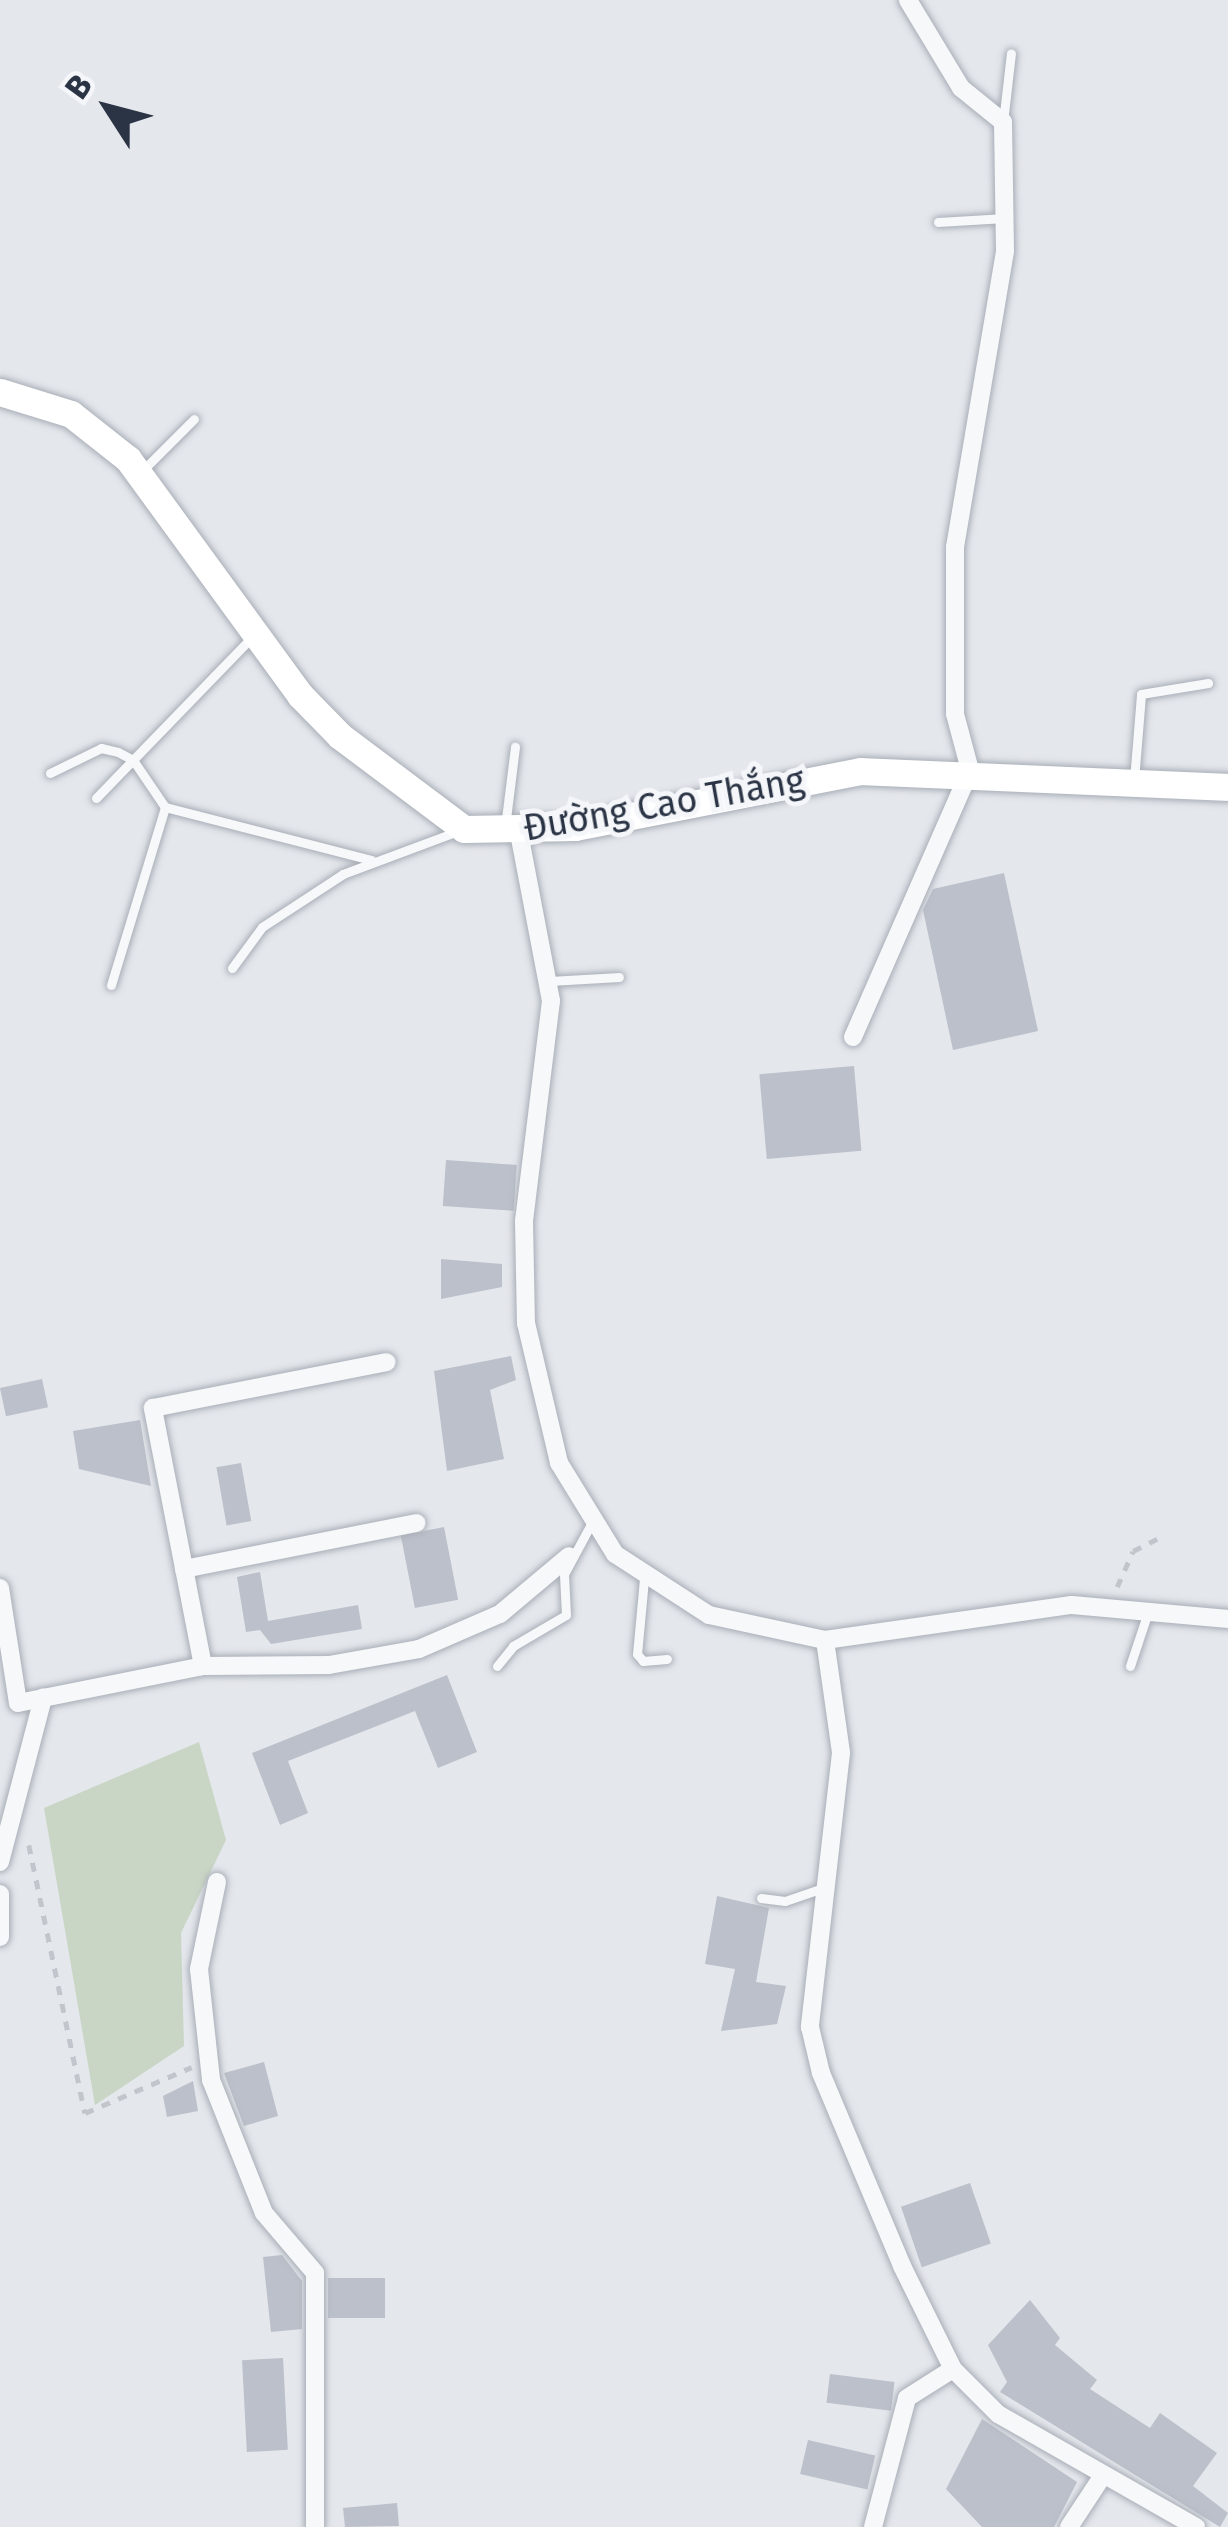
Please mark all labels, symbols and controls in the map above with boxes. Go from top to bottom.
north arrow [48,48,168,168]
text: B [57,67,101,107]
street label: Đường Cao Thắng [520,759,808,851]

